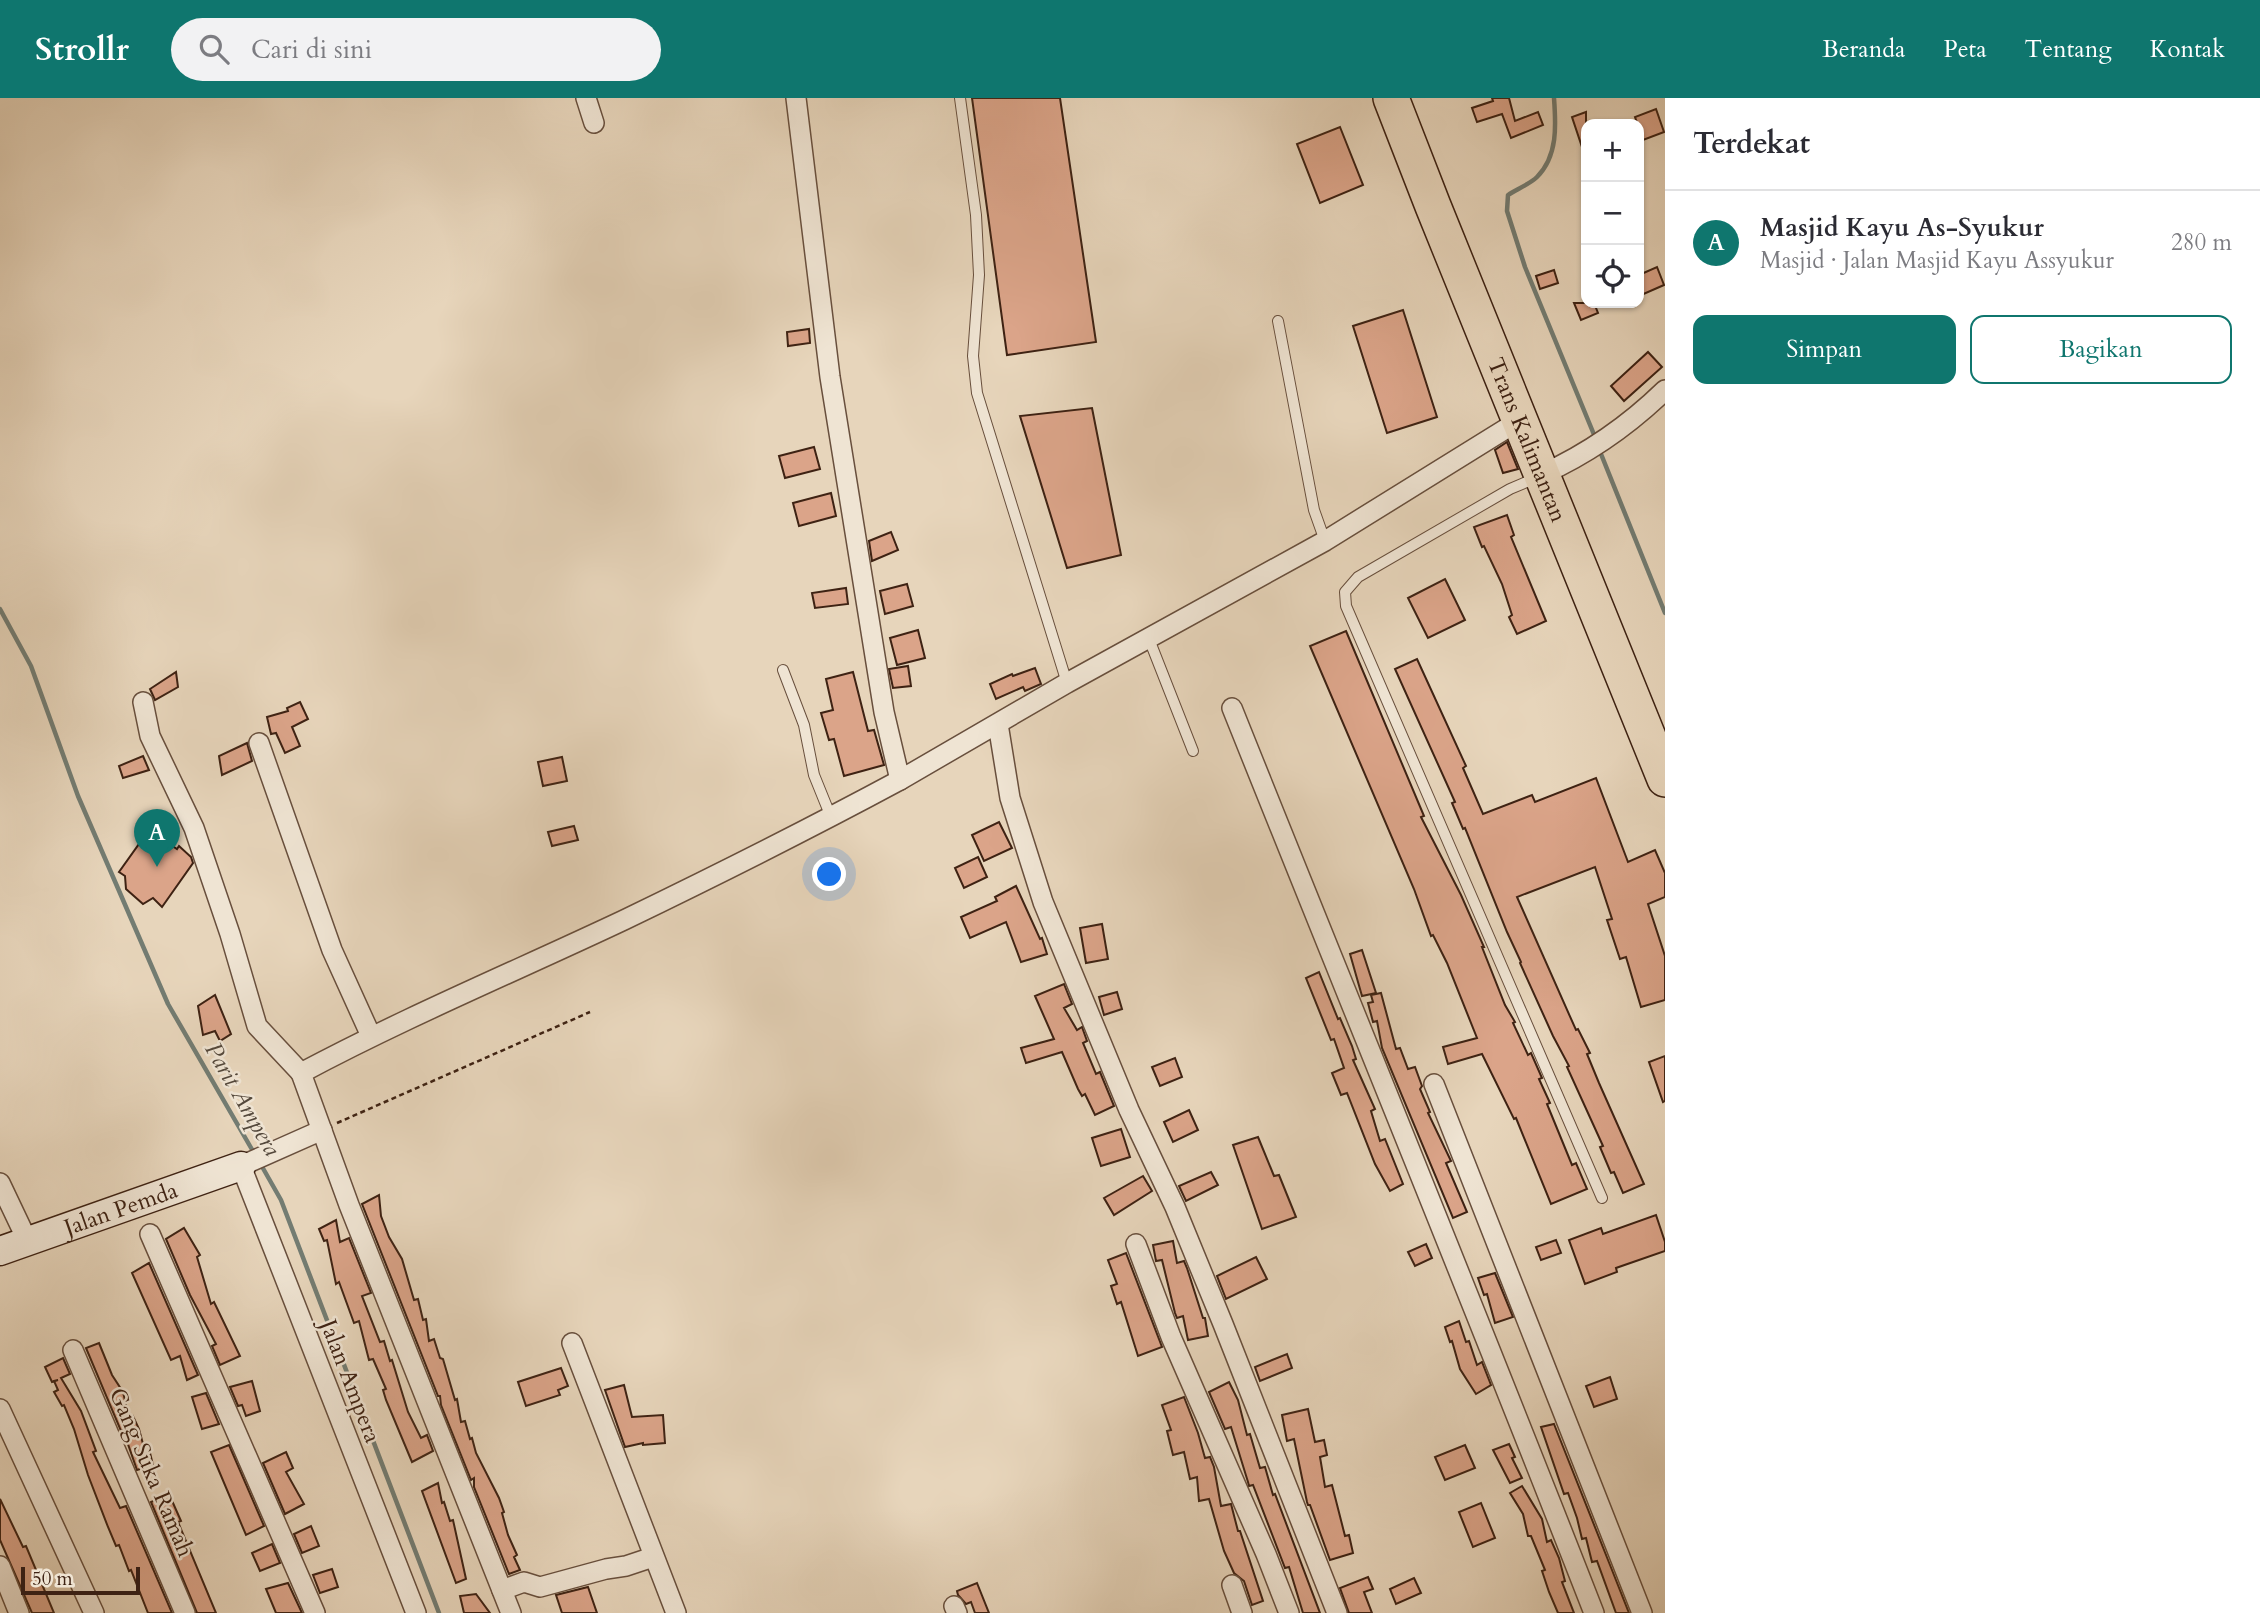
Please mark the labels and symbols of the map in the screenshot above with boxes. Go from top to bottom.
street label: Trans Kalimantan [1480,353,1574,527]
pin: A [134,809,180,867]
your location [812,857,846,891]
water label: Parit Ampera [197,1036,289,1163]
street label: Jalan Pemda [57,1175,182,1244]
street label: Jalan Ampera [312,1312,388,1447]
street label: Gang Suka Ramah [102,1383,201,1562]
scale bar [21,1564,140,1596]

